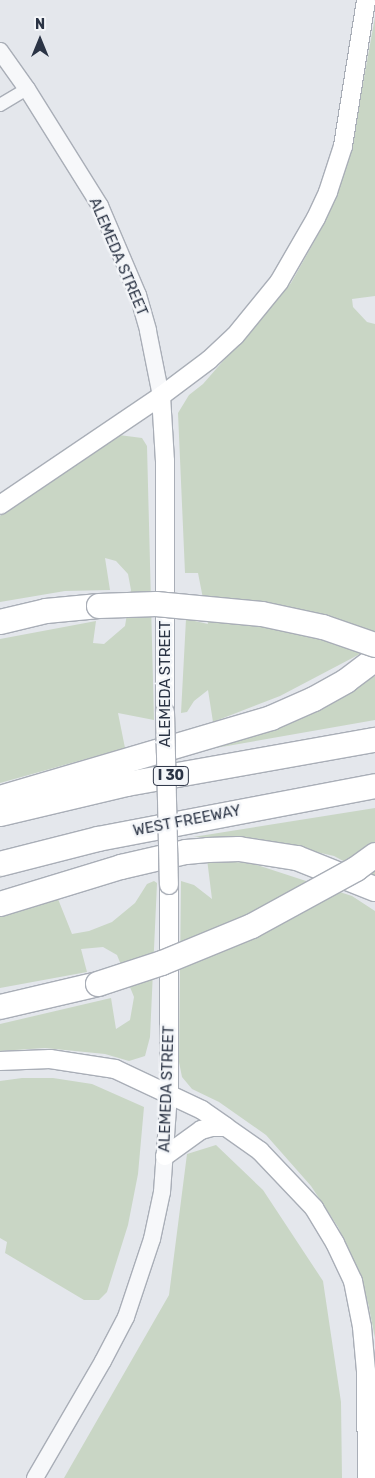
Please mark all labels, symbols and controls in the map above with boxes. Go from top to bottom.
north arrow [15,15,65,65]
text: N [35,16,45,33]
street label: ALEMEDA STREET [85,195,151,319]
street label: ALEMEDA STREET [157,620,175,748]
road number: I 30 [152,764,190,788]
street label: WEST FREEWAY [131,802,243,840]
street label: ALEMEDA STREET [156,1025,178,1153]

